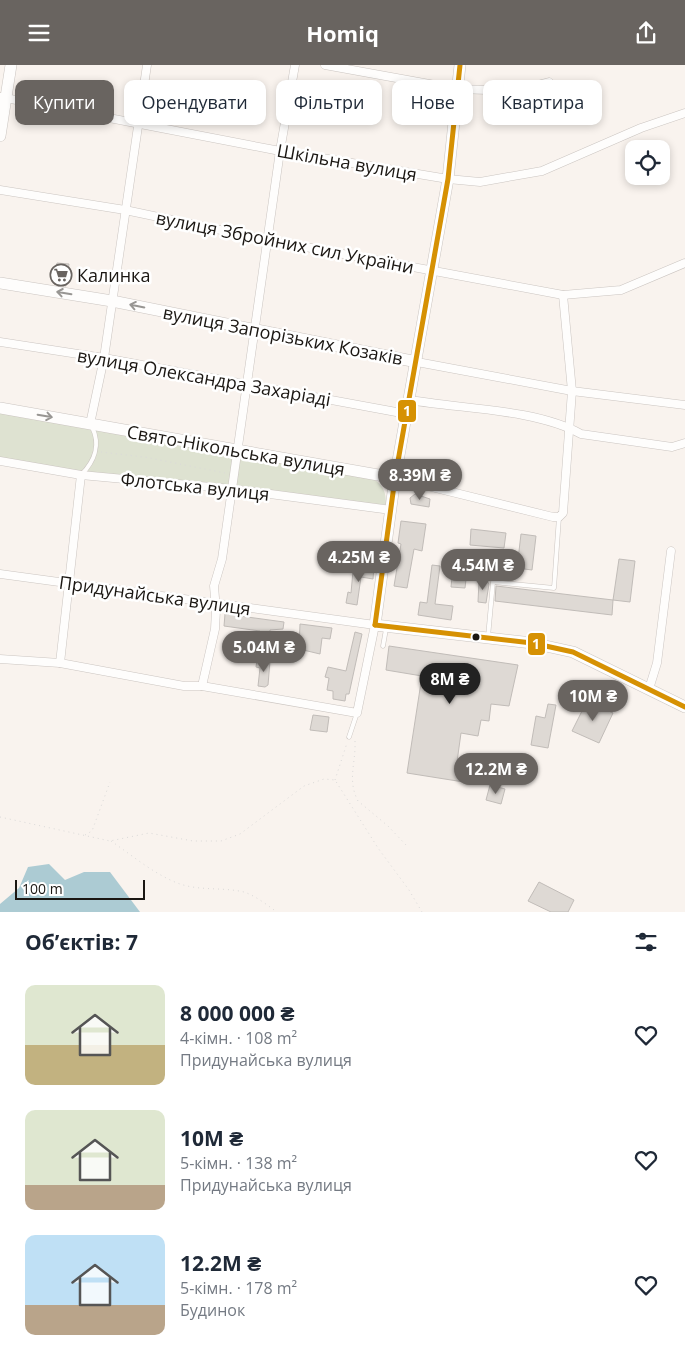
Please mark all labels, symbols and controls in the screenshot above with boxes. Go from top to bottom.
text: Homiq [306,18,379,48]
icon: menu [25,19,53,47]
icon: share [632,19,660,47]
chip: Купити [15,80,114,125]
chip: Орендувати [124,80,266,125]
chip: Фільтри [276,80,382,125]
chip: Нове [392,80,473,125]
chip: Квартира [483,80,602,125]
street label: Шкільна вулиця [275,138,419,186]
map controls [625,140,670,185]
button: locate [625,140,670,185]
street label: вулиця Збройних сил України [154,205,416,279]
supermarket icon: Калинка [49,263,73,287]
place label: Калинка [77,263,150,287]
one-way arrow [56,288,72,298]
street label: вулиця Запорізьких Козаків [161,300,405,370]
one-way arrow [129,301,145,310]
street label: вулиця Олександра Захаріаді [75,343,333,411]
line badge: 1 [397,399,417,423]
text: 1 [403,401,411,420]
one-way arrow [37,412,53,422]
street label: Свято-Нікольська вулиця [125,419,347,481]
pin: 8.39M ₴ [374,459,466,501]
text: 8.39M ₴ [389,464,451,486]
street label: Флотська вулиця [119,466,271,506]
pin: 4.25M ₴ [313,541,405,583]
text: 4.25M ₴ [328,546,390,568]
pin: 4.54M ₴ [437,549,529,591]
text: 4.54M ₴ [452,554,514,576]
street label: Придунайська вулиця [58,570,252,620]
pin: 5.04M ₴ [218,631,310,673]
unlabelled marker [471,632,481,642]
line badge: 1 [527,632,546,656]
text: 1 [532,634,540,653]
text: 5.04M ₴ [233,636,295,658]
pin: 8M ₴ [420,663,480,705]
text: 8M ₴ [430,668,470,690]
pin: 10M ₴ [558,679,628,722]
text: 10M ₴ [569,685,617,707]
pin: 12.2M ₴ [450,753,542,795]
text: 12.2M ₴ [465,758,527,780]
scale bar [15,877,145,900]
text: 100 m [22,879,63,898]
text: Об’єктів: 7 [25,928,138,956]
icon: filters [632,928,660,956]
text: 8 000 000 ₴ [180,999,294,1027]
icon: home [65,1005,125,1065]
icon: heart [632,1021,660,1049]
text: 4-кімн. · 108 m² [180,1027,297,1049]
text: Придунайська вулиця [180,1049,352,1071]
text: 10M ₴ [180,1124,243,1152]
icon: home [65,1130,125,1190]
icon: heart [632,1146,660,1174]
text: 5-кімн. · 138 m² [180,1152,297,1174]
text: Придунайська вулиця [180,1174,352,1196]
text: 12.2M ₴ [180,1249,261,1277]
icon: home [65,1255,125,1315]
icon: heart [632,1271,660,1299]
text: 5-кімн. · 178 m² [180,1277,297,1299]
text: Будинок [180,1299,245,1321]

